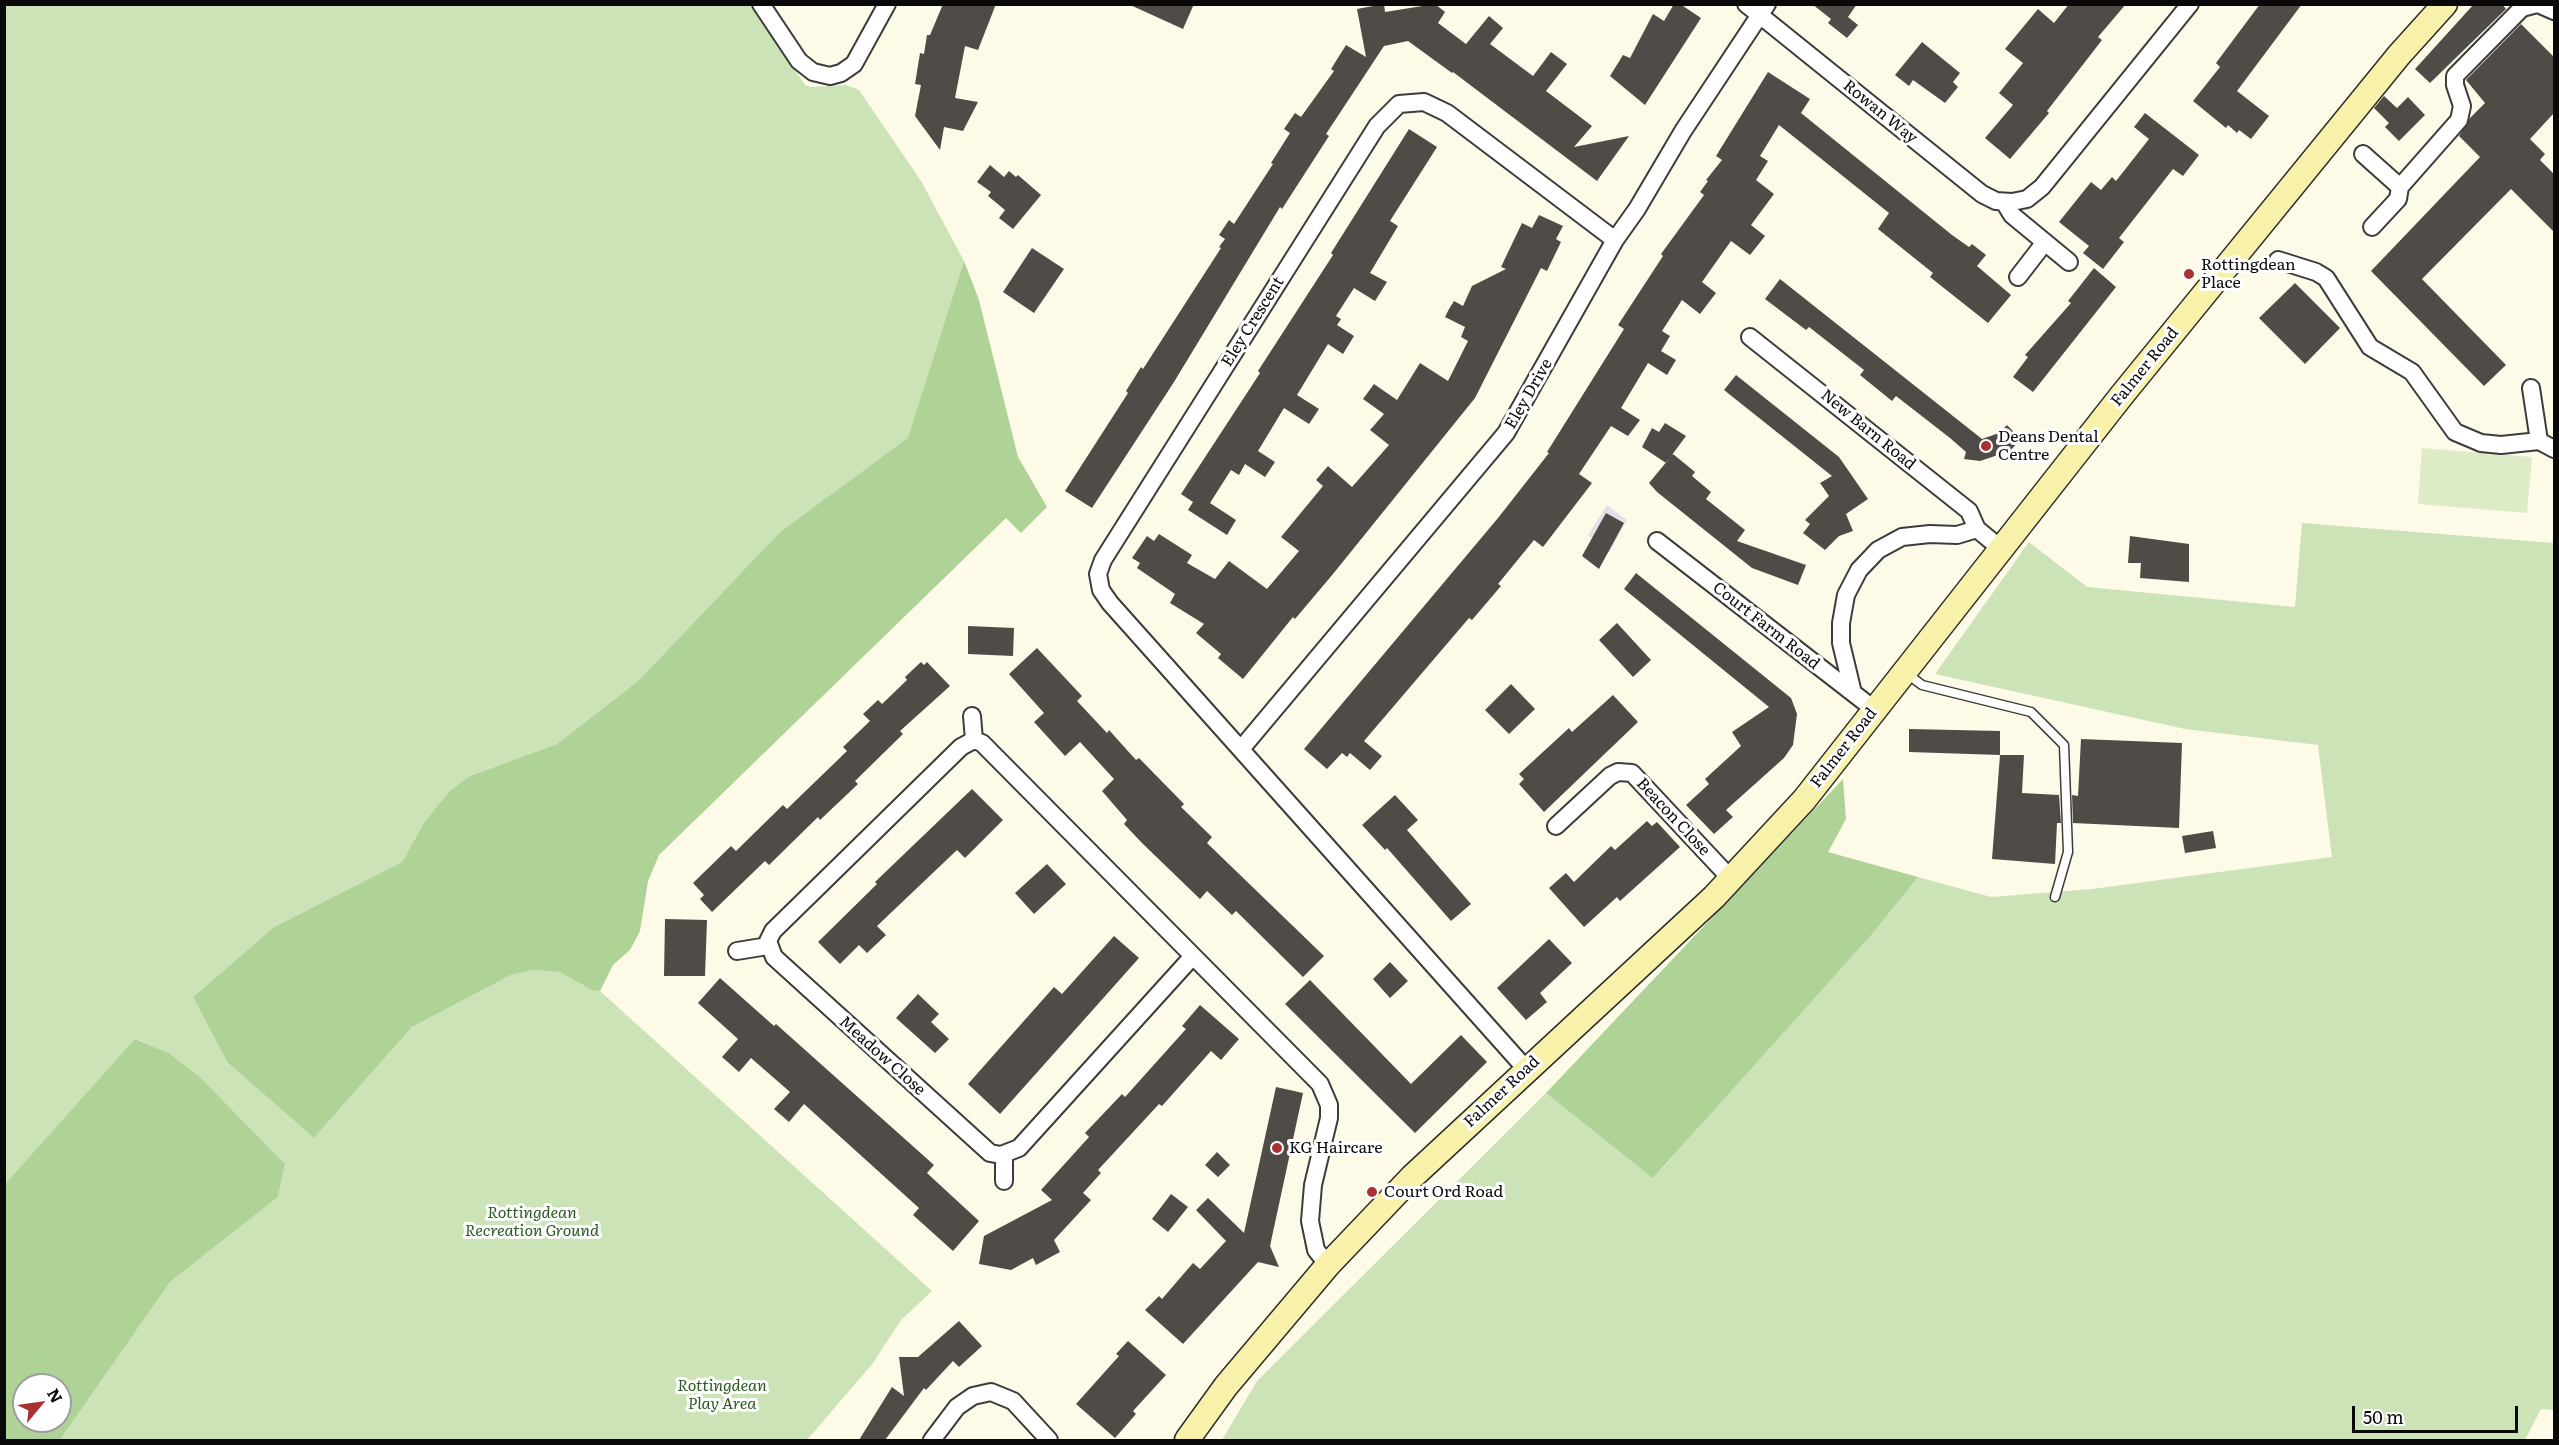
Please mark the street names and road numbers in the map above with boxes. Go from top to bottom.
street label: Rowan Way [1839,76,1921,148]
street label: Eley Crescent [1218,274,1288,370]
street label: Falmer Road [2107,324,2183,410]
street label: Eley Drive [1501,356,1557,432]
street label: New Barn Road [1817,386,1919,474]
street label: Court Farm Road [1709,578,1823,674]
street label: Falmer Road [1807,704,1881,792]
street label: Beacon Close [1632,774,1714,860]
street label: Meadow Close [835,1012,929,1100]
street label: Falmer Road [1460,1052,1544,1132]

